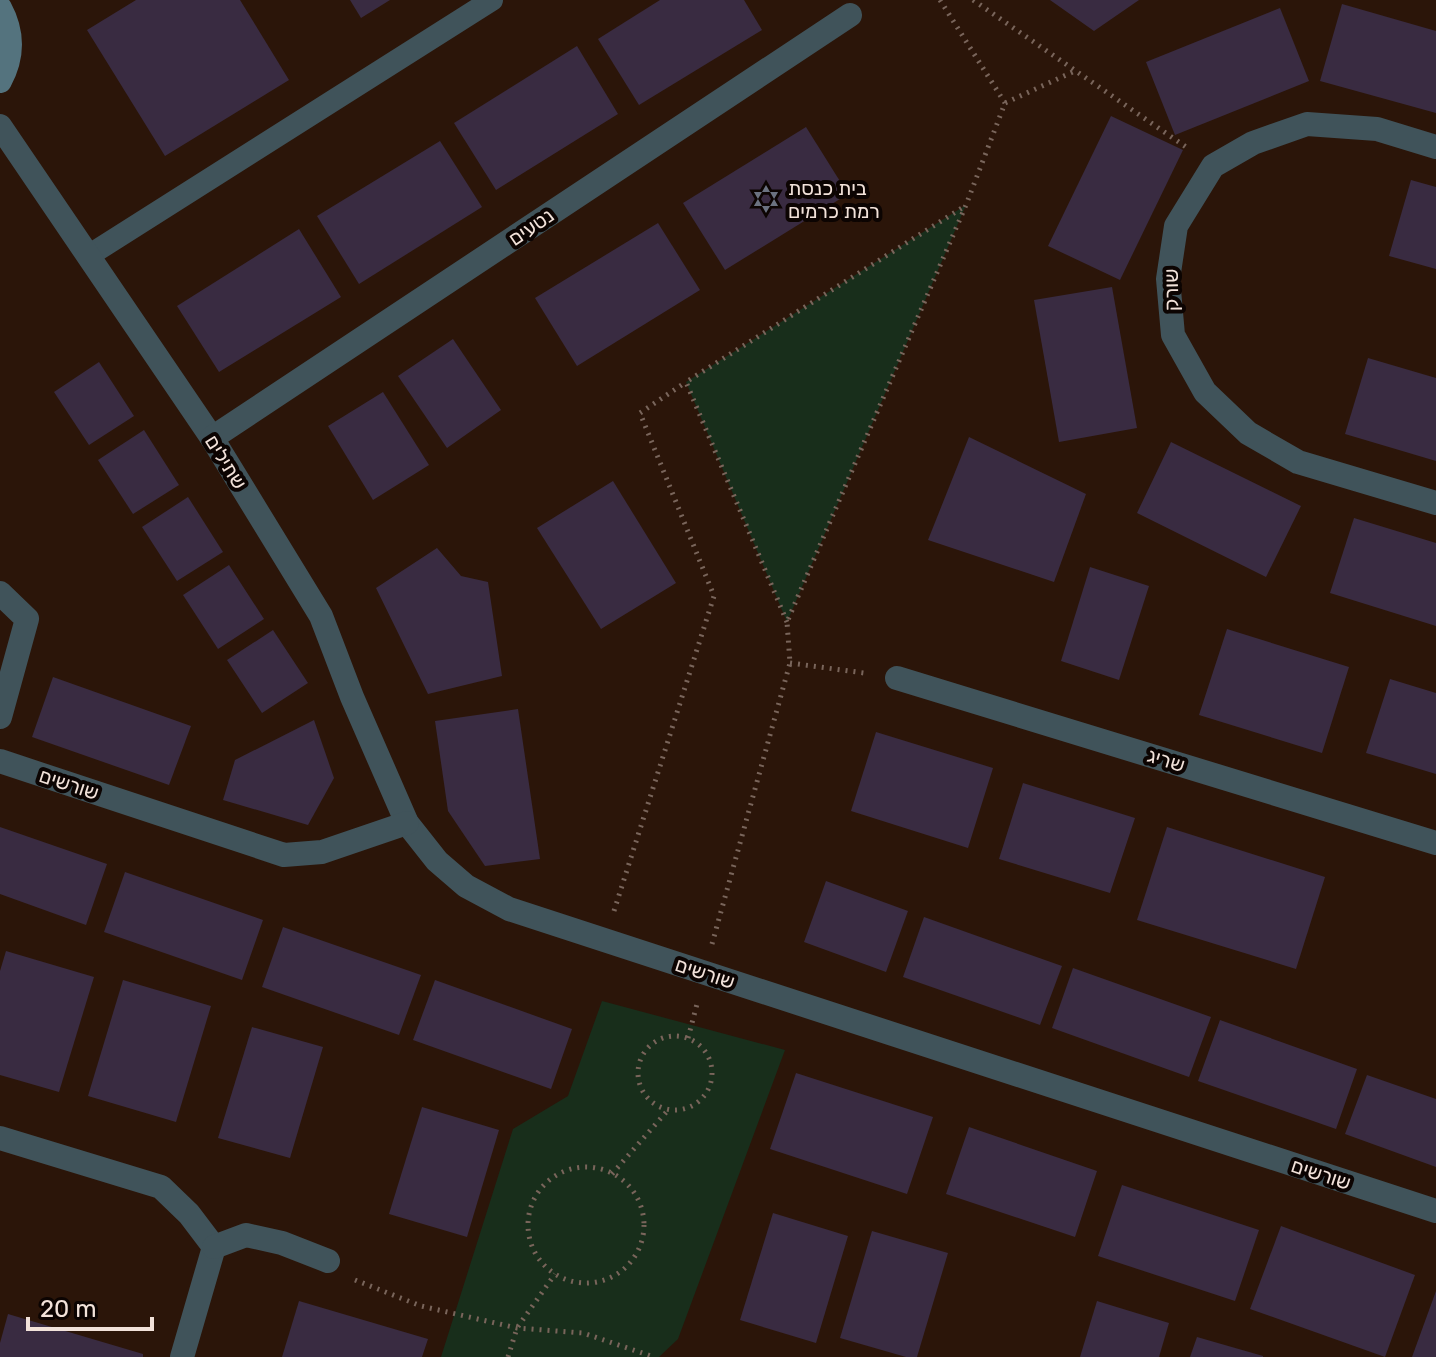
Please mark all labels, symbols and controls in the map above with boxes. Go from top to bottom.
place label: בית כנסת רמת כרמים [788,176,880,223]
synagogue icon: בית כנסת רמת כרמים [751,184,781,214]
street label: נטעים [504,203,558,251]
street label: שורק [1159,269,1183,311]
street label: שתילים [200,430,252,494]
street label: שריג [1144,743,1188,777]
street label: שורשים [36,763,102,805]
street label: שורשים [672,952,738,994]
street label: שורשים [1288,1153,1354,1195]
scale bar [28,1281,152,1331]
text: 20 m [40,1295,97,1323]

